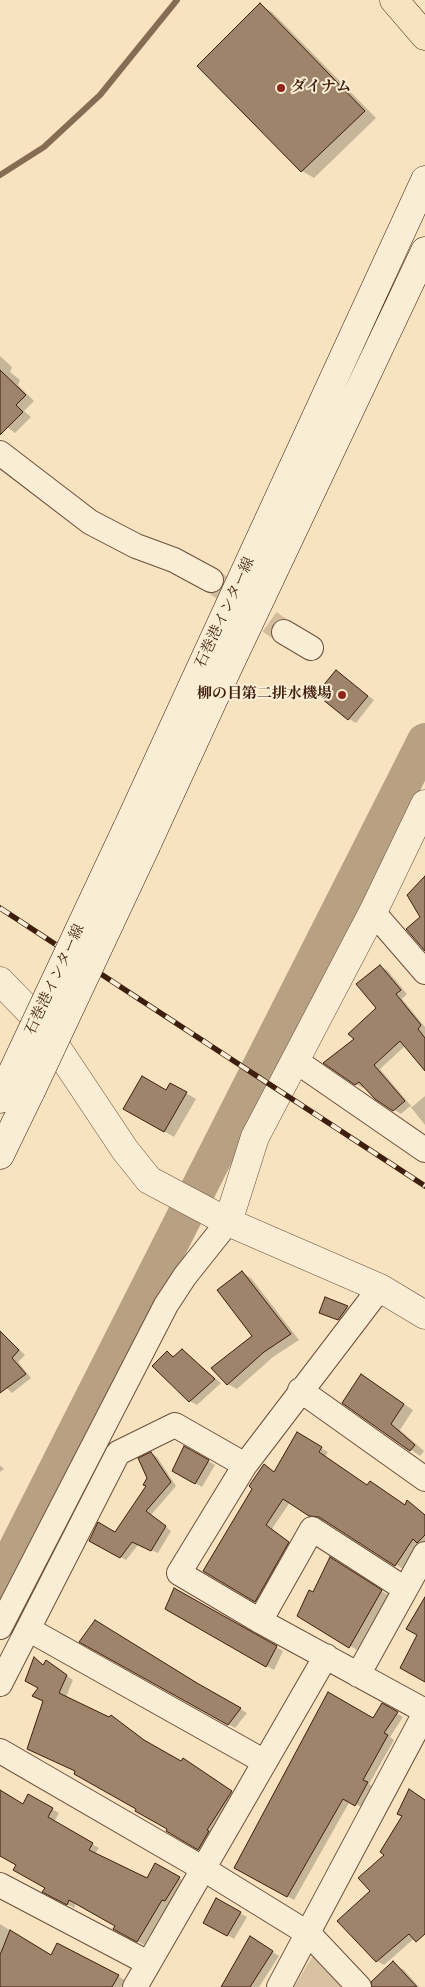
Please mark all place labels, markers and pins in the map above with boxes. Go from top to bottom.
place label: ダイナム [291,79,351,97]
marker: ダイナム [275,82,287,94]
place label: 柳の目第二排水機場 [197,686,332,704]
marker: 柳の目第二排水機場 [336,689,348,701]

